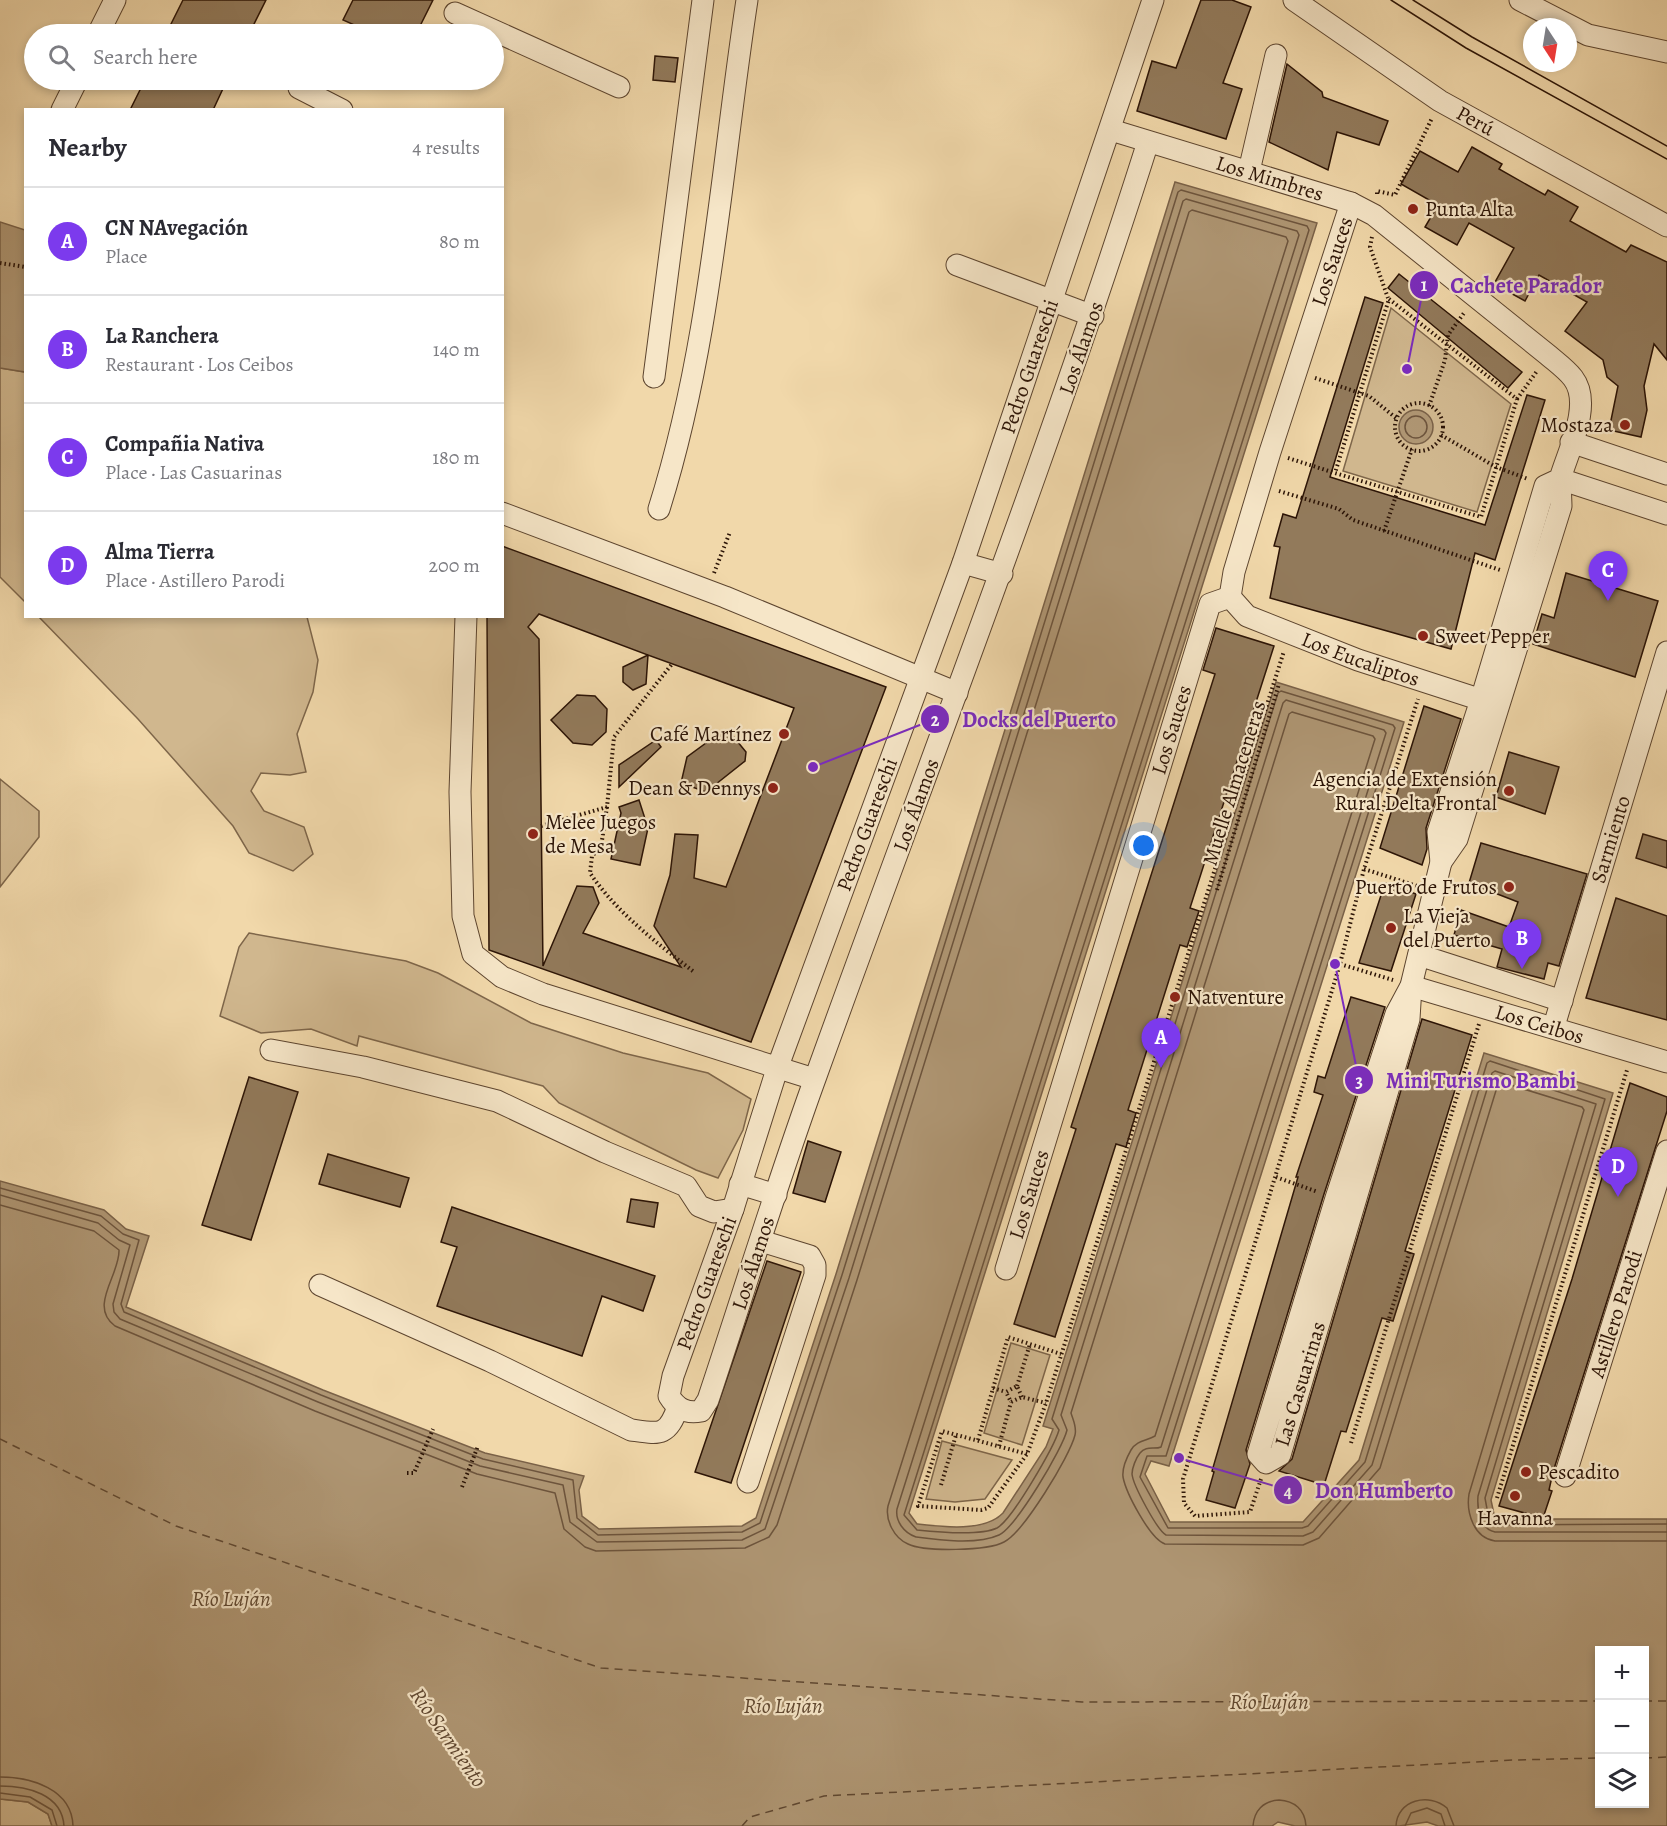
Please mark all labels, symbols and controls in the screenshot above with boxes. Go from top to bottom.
north arrow [1523,18,1577,72]
search box [24,24,504,90]
icon: search [45,41,78,74]
text: Search here [93,42,198,72]
street label: Perú [1451,99,1500,143]
text: Nearby [48,130,127,165]
text: 4 results [412,134,480,161]
street label: Los Mimbres [1213,149,1327,208]
place label: Punta Alta [1425,195,1514,223]
marker: Punta Alta [1406,202,1420,216]
text: CN NAvegación [105,213,248,243]
street label: Los Sauces [1304,213,1360,310]
text: A [61,228,74,255]
text: 80 m [439,228,480,255]
text: Place [105,243,147,270]
callout: Cachete Parador [1409,265,1614,305]
text: Cachete Parador [1450,271,1602,301]
text: 1 [1421,273,1428,297]
street label: Pedro Guareschi [994,296,1065,438]
street label: Los Álamos [1052,298,1110,398]
text: La Ranchera [105,321,219,351]
text: B [61,336,74,363]
text: 140 m [433,336,480,363]
text: Restaurant · Los Ceibos [105,351,294,378]
place label: Mostaza [1541,411,1613,439]
marker: Mostaza [1618,418,1632,432]
text: Compañia Nativa [105,429,264,459]
text: C [61,444,74,471]
text: 180 m [432,444,480,471]
text: Place · Las Casuarinas [105,459,282,486]
text: Alma Tierra [105,537,215,567]
text: D [61,552,74,579]
text: 200 m [429,552,480,579]
pin: C [1588,552,1628,601]
text: Place · Astillero Parodi [105,567,285,594]
place label: Sweet Pepper [1435,622,1550,650]
street label: Los Eucaliptos [1297,625,1423,693]
marker: Sweet Pepper [1416,629,1430,643]
street label: Los Sauces [1145,682,1198,778]
street label: Muelle Almaceneras [1196,697,1272,869]
callout: Docks del Puerto [920,699,1128,739]
text: Docks del Puerto [962,705,1116,735]
text: 2 [931,708,940,732]
place label: Café Martínez [650,720,772,748]
marker: Café Martínez [777,727,791,741]
street label: Pedro Guareschi [829,754,904,895]
street label: Los Álamos [886,755,946,855]
place label: Agencia de Extensión Rural Delta Frontal [1312,765,1497,817]
place label: Dean & Dennys [628,774,761,802]
marker: Dean & Dennys [766,781,780,795]
marker: Agencia de Extensión Rural Delta Frontal [1502,784,1516,798]
street label: Sarmiento [1584,792,1637,887]
place label: Melee Juegos de Mesa [545,808,656,860]
marker: Melee Juegos de Mesa [526,827,540,841]
your location [1129,831,1158,860]
place label: Puerto de Frutos [1355,873,1497,901]
marker: Puerto de Frutos [1502,880,1516,894]
place label: La Vieja del Puerto [1403,902,1491,954]
pin: B [1502,920,1541,969]
marker: La Vieja del Puerto [1384,921,1398,935]
place label: Natventure [1187,983,1284,1011]
marker: Natventure [1168,990,1182,1004]
street label: Los Ceibos [1492,998,1587,1051]
pin: A [1142,1018,1180,1068]
callout: Mini Turismo Bambi [1344,1060,1588,1100]
text: Mini Turismo Bambi [1386,1066,1576,1096]
text: 3 [1355,1069,1363,1093]
street label: Los Sauces [1002,1146,1056,1243]
pin: D [1598,1148,1638,1197]
street label: Pedro Guareschi [669,1212,743,1354]
street label: Los Álamos [725,1213,781,1313]
street label: Astillero Parodi [1582,1246,1649,1382]
street label: Las Casuarinas [1268,1318,1332,1450]
place label: Pescadito [1538,1458,1620,1486]
marker: Pescadito [1519,1465,1533,1479]
callout: Don Humberto [1273,1470,1465,1510]
text: Don Humberto [1315,1476,1453,1506]
text: 4 [1284,1479,1293,1503]
marker: Havanna [1508,1489,1522,1503]
place label: Havanna [1477,1504,1553,1532]
water label: Río Luján [191,1584,271,1614]
map controls [1595,1646,1649,1808]
button: + [1595,1646,1649,1700]
water label: Río Sarmiento [403,1682,494,1793]
water label: Río Luján [1229,1687,1309,1717]
water label: Río Luján [743,1691,823,1721]
button: − [1595,1700,1649,1754]
button: layers [1595,1754,1649,1808]

